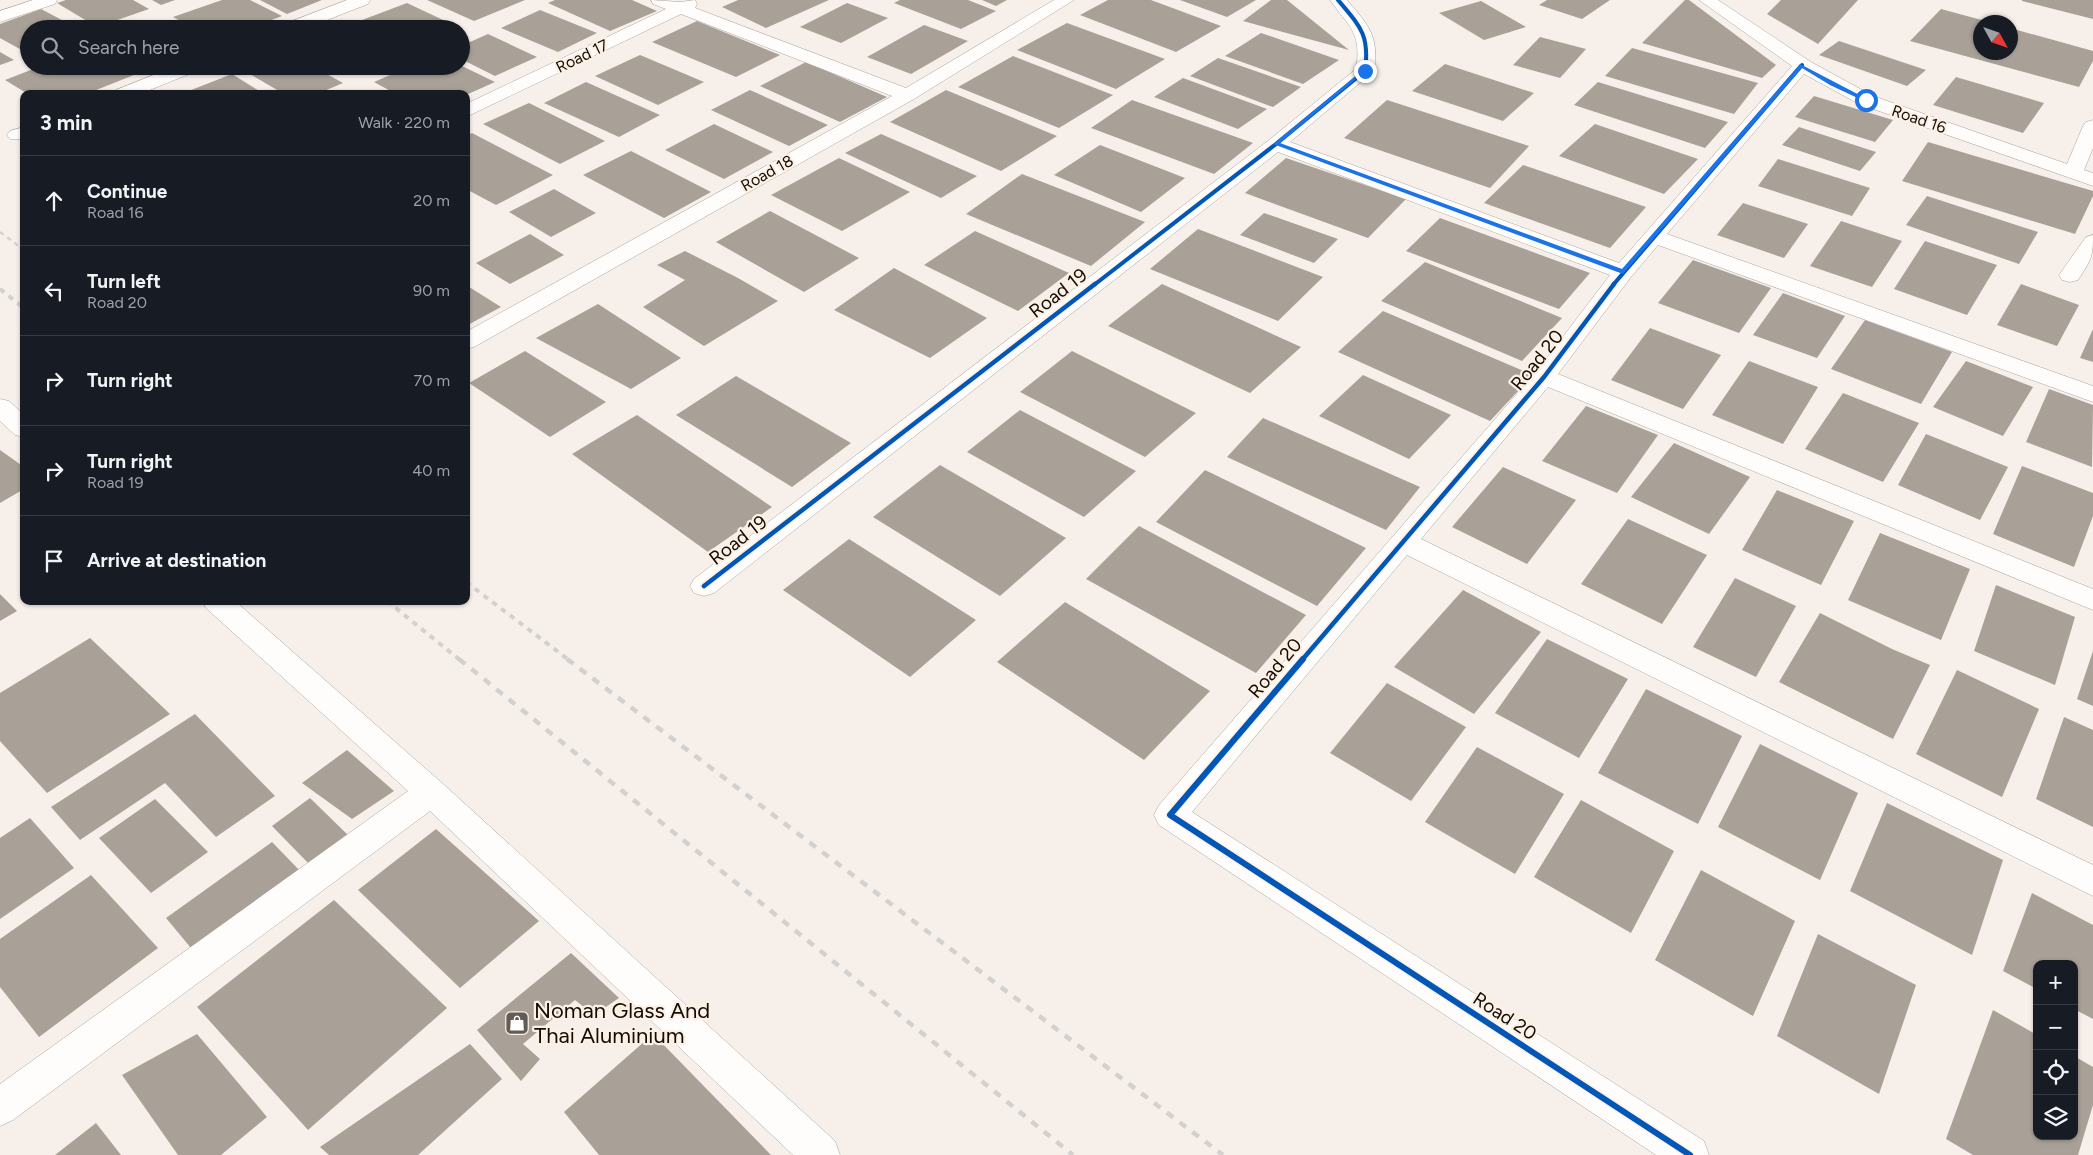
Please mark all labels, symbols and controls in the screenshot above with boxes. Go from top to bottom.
north arrow [1973,15,2018,60]
search box [20,20,470,75]
icon: search [38,34,66,62]
street label: Road 17 [553,35,612,77]
text: Search here [78,36,180,59]
route end [1354,60,1377,83]
route start [1855,89,1878,112]
street label: Road 16 [1889,101,1949,137]
text: 3 min [40,110,92,135]
text: Walk · 220 m [358,113,450,132]
street label: Road 18 [737,151,797,195]
text: Continue [87,180,167,203]
icon: ahead [40,187,68,215]
text: 20 m [413,191,450,210]
text: Road 16 [87,203,143,222]
street label: Road 19 [1025,263,1091,323]
text: Turn left [87,270,161,293]
icon: left [40,277,68,305]
text: 90 m [413,281,450,300]
text: Road 20 [87,293,147,312]
street label: Road 20 [1506,325,1568,395]
icon: right [40,367,68,395]
text: Turn right [87,369,173,392]
text: 70 m [414,371,450,390]
text: Turn right [87,450,173,473]
icon: right [40,457,68,485]
text: 40 m [412,461,450,480]
text: Road 19 [87,473,143,492]
street label: Road 19 [705,510,771,570]
icon: arrive [40,547,68,575]
text: Arrive at destination [87,549,266,572]
street label: Road 20 [1243,633,1307,703]
map controls [2033,960,2078,1140]
button: + [2033,960,2078,1005]
street label: Road 20 [1469,987,1541,1045]
place label: Noman Glass And Thai Aluminium [534,997,710,1049]
button: − [2033,1005,2078,1050]
shop icon: Noman Glass And Thai Aluminium [504,1010,530,1036]
button: locate [2033,1050,2078,1095]
button: layers [2033,1095,2078,1140]

